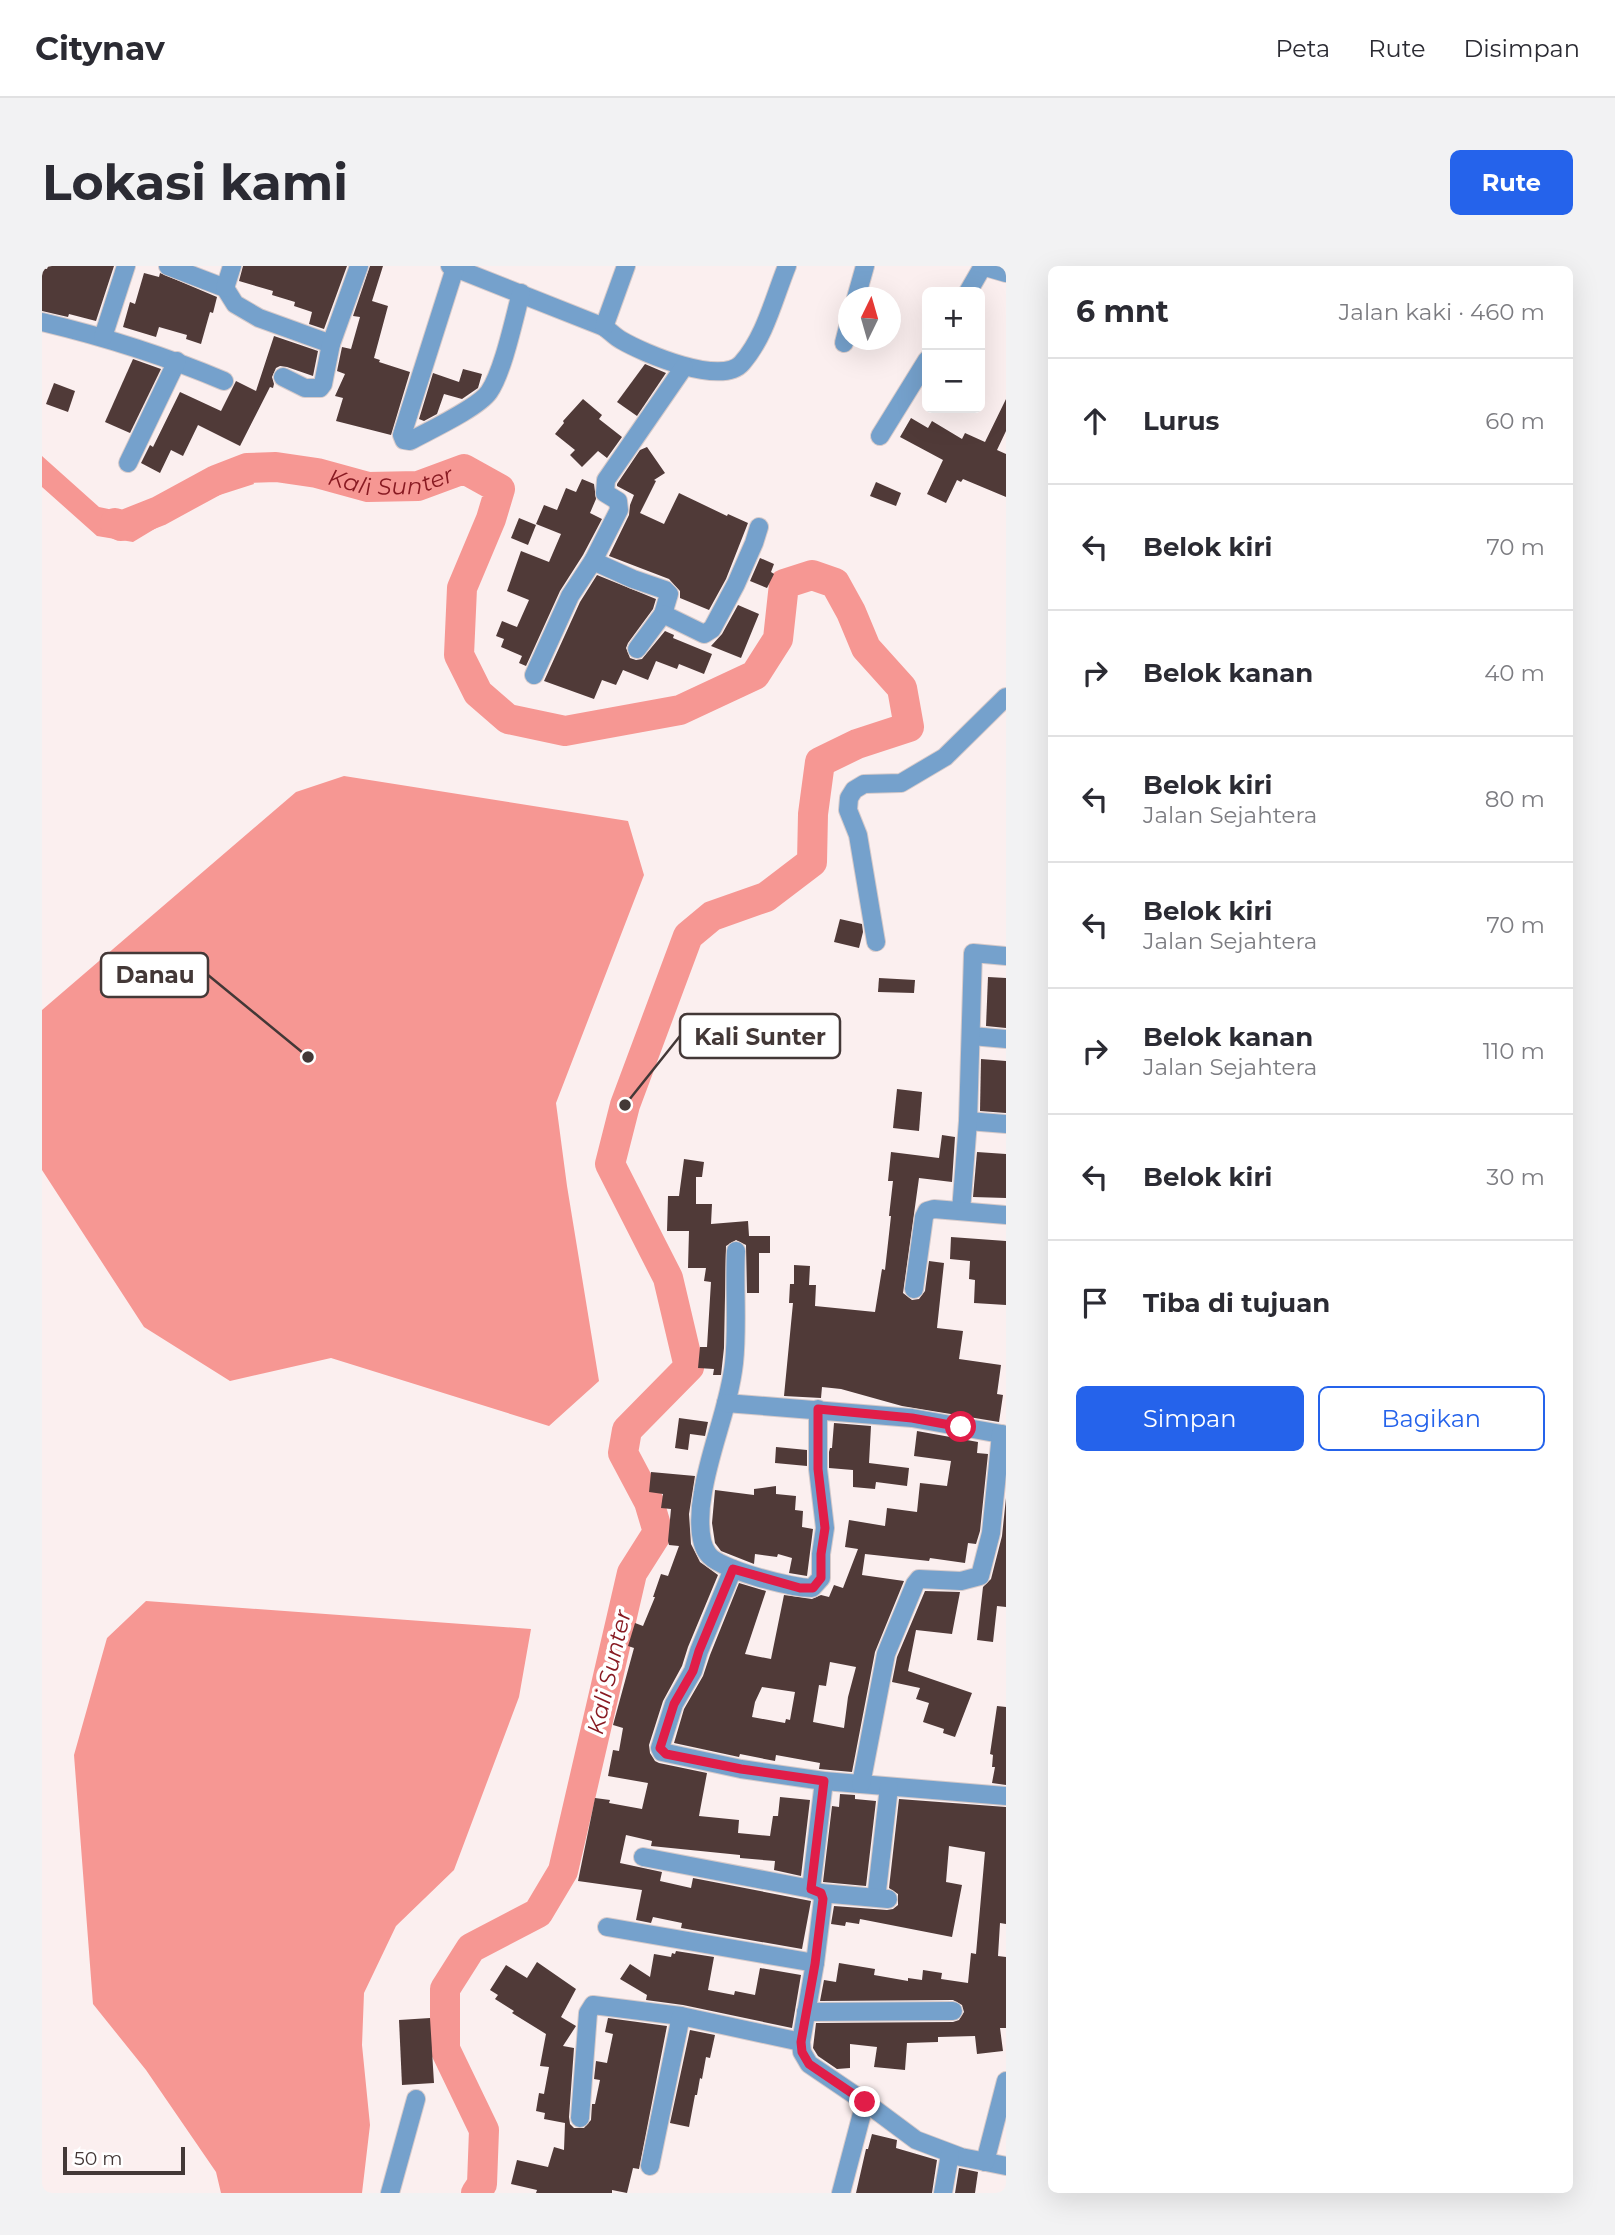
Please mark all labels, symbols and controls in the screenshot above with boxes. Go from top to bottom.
text: Citynav [35,28,165,68]
text: Peta [1275,34,1330,63]
text: Rute [1368,34,1426,63]
text: Disimpan [1464,34,1580,63]
button: Rute [1450,150,1573,215]
text: Lokasi kami [42,153,348,212]
north arrow [838,287,901,350]
map controls [922,287,985,413]
button: + [922,287,985,350]
text: 6 mnt [1076,293,1169,330]
text: Jalan kaki · 460 m [1339,298,1545,326]
button: − [922,350,985,413]
icon: ahead [1076,402,1114,440]
text: Lurus [1143,405,1219,437]
text: 60 m [1485,407,1545,435]
water label: Kali Sunter [325,460,458,501]
icon: left [1076,528,1114,566]
text: Belok kiri [1143,531,1272,563]
text: 70 m [1486,533,1545,561]
icon: right [1076,654,1114,692]
text: Belok kanan [1143,657,1313,689]
text: 40 m [1484,659,1545,687]
text: Belok kiri [1143,769,1272,801]
icon: left [1076,780,1114,818]
text: 80 m [1485,785,1545,813]
text: Jalan Sejahtera [1143,801,1317,829]
text: Belok kiri [1143,895,1272,927]
icon: left [1076,906,1114,944]
text: 70 m [1486,911,1545,939]
text: Jalan Sejahtera [1143,927,1317,955]
callout: Danau [101,953,208,997]
text: Danau [115,961,195,989]
callout: Kali Sunter [680,1014,840,1058]
text: Belok kanan [1143,1021,1313,1053]
text: Kali Sunter [694,1023,826,1051]
icon: right [1076,1032,1114,1070]
text: 110 m [1483,1037,1545,1065]
text: Jalan Sejahtera [1143,1053,1317,1081]
icon: left [1076,1158,1114,1196]
text: Belok kiri [1143,1161,1272,1193]
text: 30 m [1486,1163,1545,1191]
icon: arrive [1076,1284,1114,1322]
text: Tiba di tujuan [1143,1287,1330,1319]
button: Simpan [1076,1386,1304,1451]
button: Bagikan [1318,1386,1545,1451]
route start [945,1411,976,1442]
water label: Kali Sunter [581,1606,637,1737]
route end [849,2086,880,2117]
scale bar [63,2144,186,2176]
text: 50 m [74,2147,122,2170]

